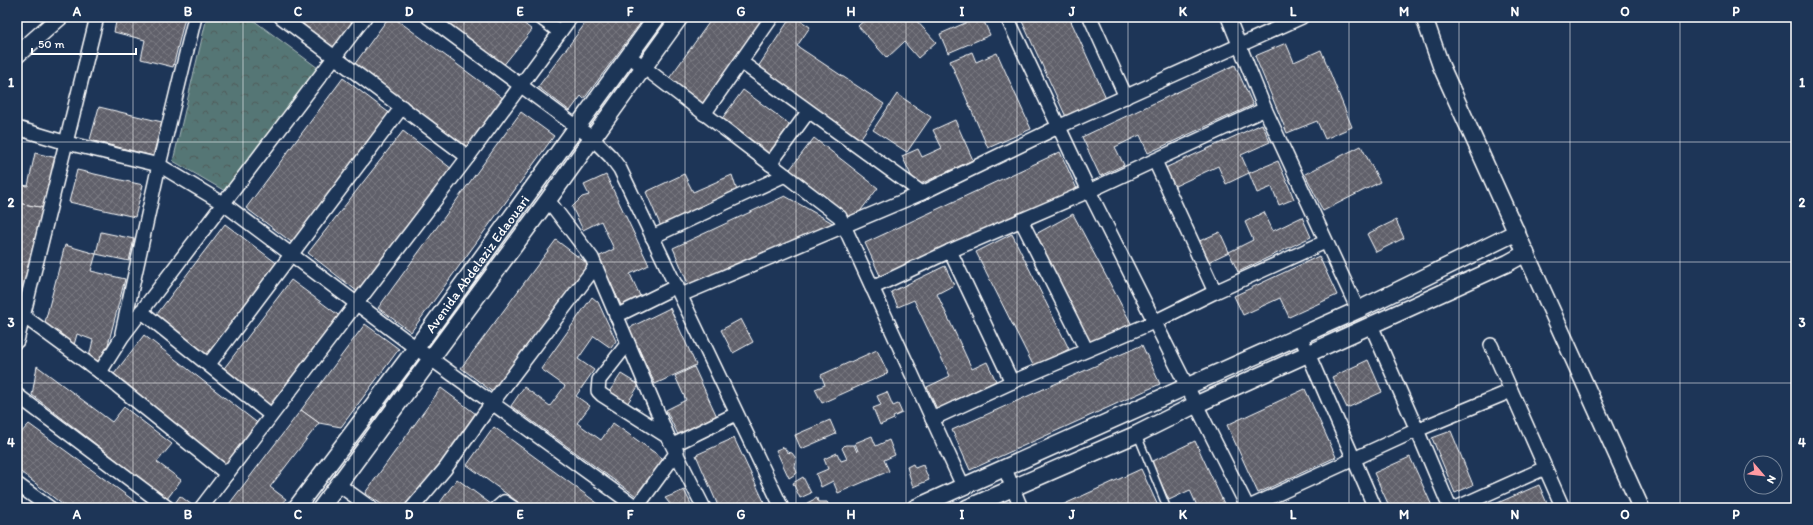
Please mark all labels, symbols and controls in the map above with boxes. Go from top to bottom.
text: A [72,4,82,19]
text: B [184,4,193,19]
text: C [294,4,303,19]
text: D [405,4,414,19]
text: E [516,4,524,19]
text: F [627,4,634,19]
text: G [737,4,746,19]
text: H [847,4,856,19]
text: I [960,4,965,19]
text: J [1068,4,1076,19]
text: K [1179,4,1188,19]
text: L [1290,4,1297,19]
text: M [1399,4,1409,19]
text: N [1511,4,1520,19]
text: O [1620,4,1630,19]
text: P [1732,4,1740,19]
scale bar [32,30,136,56]
text: 50 m [38,37,64,51]
text: 1 [8,75,14,90]
text: 1 [1799,75,1805,90]
street label: Avenida Abdelaziz Edaouari [421,192,533,336]
text: 2 [8,195,15,210]
text: 2 [1799,195,1806,210]
text: 3 [7,315,15,330]
text: 3 [1798,315,1806,330]
text: 4 [7,435,15,450]
text: 4 [1798,435,1806,450]
north arrow [1743,455,1783,495]
text: N [1764,473,1779,486]
text: A [72,507,82,522]
text: B [184,507,193,522]
text: C [294,507,303,522]
text: D [405,507,414,522]
text: E [516,507,524,522]
text: F [627,507,634,522]
text: G [737,507,746,522]
text: H [847,507,856,522]
text: I [960,507,965,522]
text: J [1068,507,1076,522]
text: K [1179,507,1188,522]
text: L [1290,507,1297,522]
text: M [1399,507,1409,522]
text: N [1511,507,1520,522]
text: O [1620,507,1630,522]
text: P [1732,507,1740,522]

